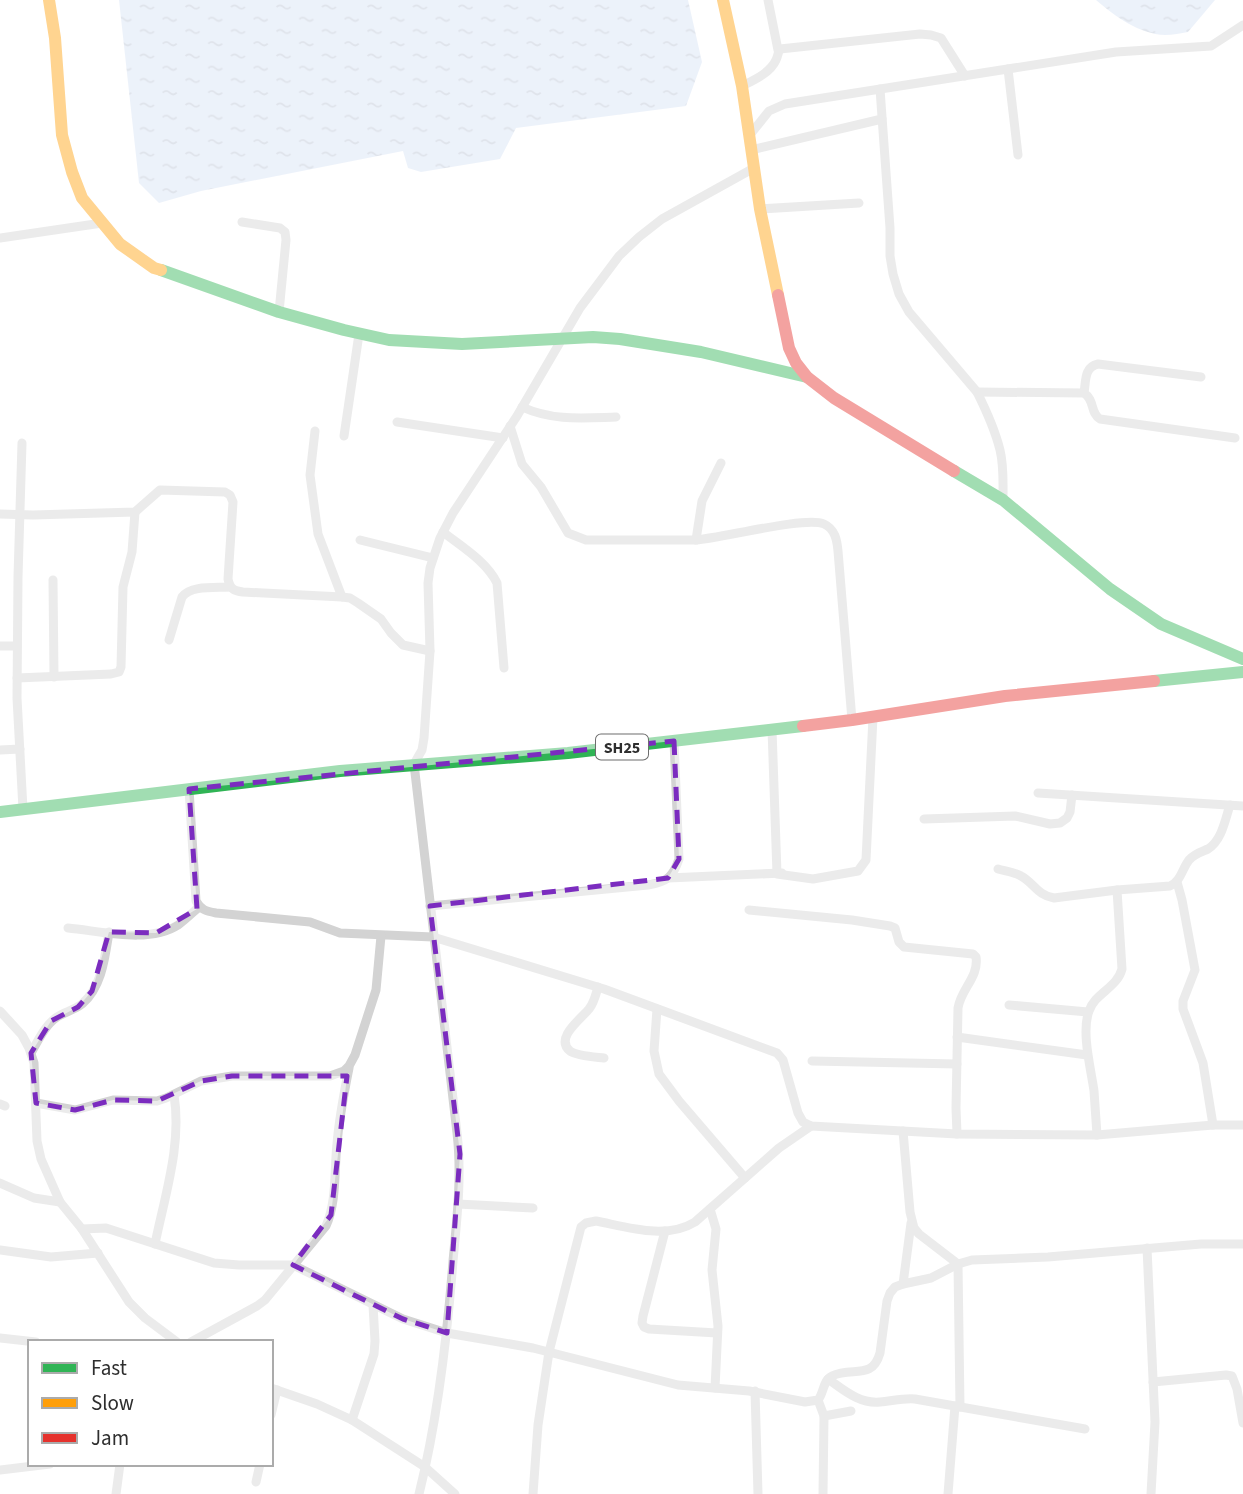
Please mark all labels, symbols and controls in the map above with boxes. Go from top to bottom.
road number: SH25 [596,734,648,760]
legend [28,1340,273,1466]
text: Fast [91,1353,127,1383]
text: Slow [91,1388,134,1418]
text: Jam [91,1423,129,1453]

